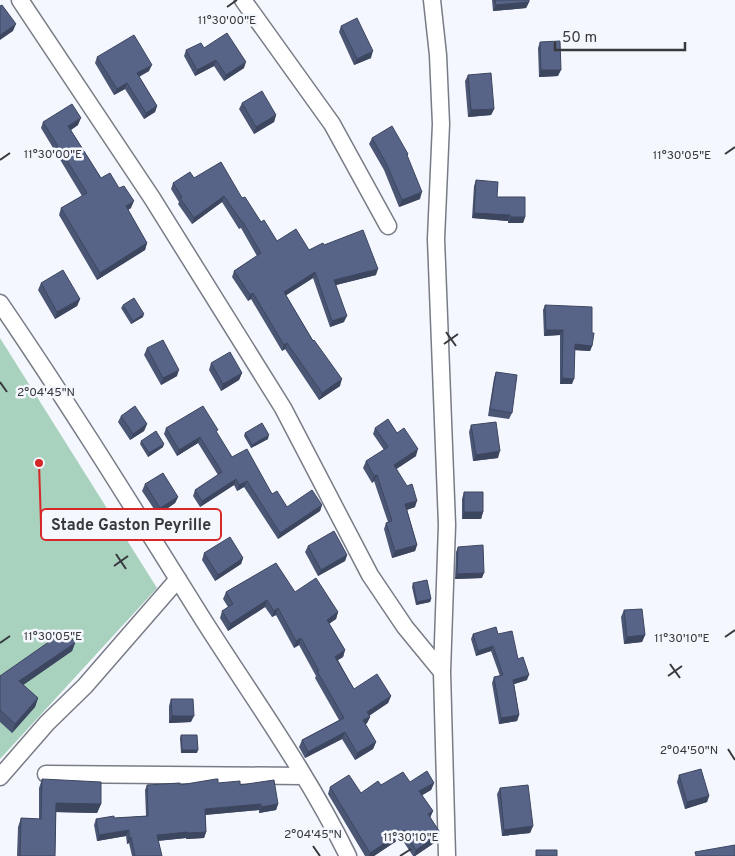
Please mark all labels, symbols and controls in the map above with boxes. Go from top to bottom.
text: 11°30'00"E [198,13,256,29]
scale bar [555,20,685,52]
text: 50 m [562,29,597,48]
text: 11°30'00"E [24,147,82,163]
text: 11°30'05"E [653,148,711,164]
text: 2°04'45"N [17,385,75,401]
callout: Stade Gaston Peyrille [41,509,221,540]
text: Stade Gaston Peyrille [51,516,211,536]
text: 11°30'05"E [24,629,82,645]
text: 11°30'10"E [654,631,710,647]
text: 2°04'50"N [660,743,718,759]
text: 2°04'45"N [284,827,342,843]
text: 11°30'10"E [383,830,439,846]

